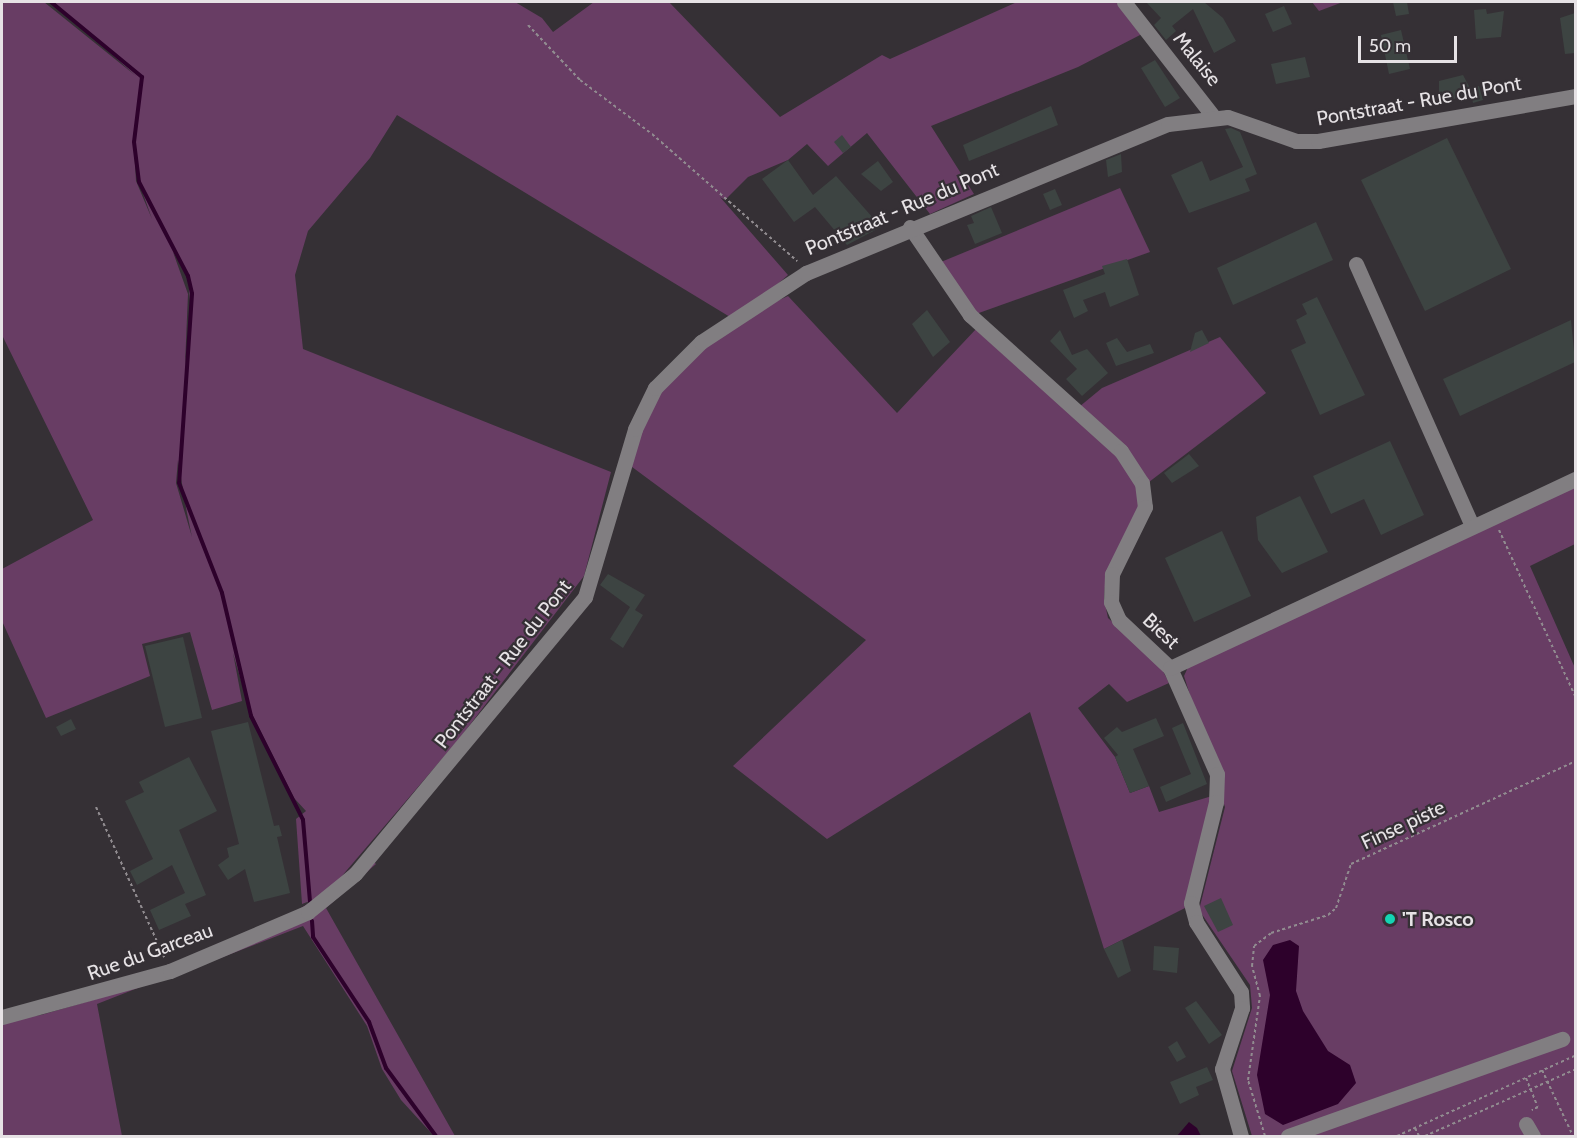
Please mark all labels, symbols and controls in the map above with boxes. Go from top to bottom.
scale bar [1361,24,1460,62]
street label: Malaise [1168,27,1226,91]
text: 50 m [1369,35,1411,57]
street label: Pontstraat - Rue du Pont [1315,71,1523,131]
street label: Pontstraat - Rue du Pont [802,157,1002,261]
street label: Pontstraat - Rue du Pont [430,575,576,753]
street label: Biest [1138,608,1184,654]
street label: Finse piste [1357,795,1449,855]
place label: 'T Rosco [1402,907,1474,931]
marker: 'T Rosco [1383,912,1397,926]
street label: Rue du Garceau [84,918,216,986]

